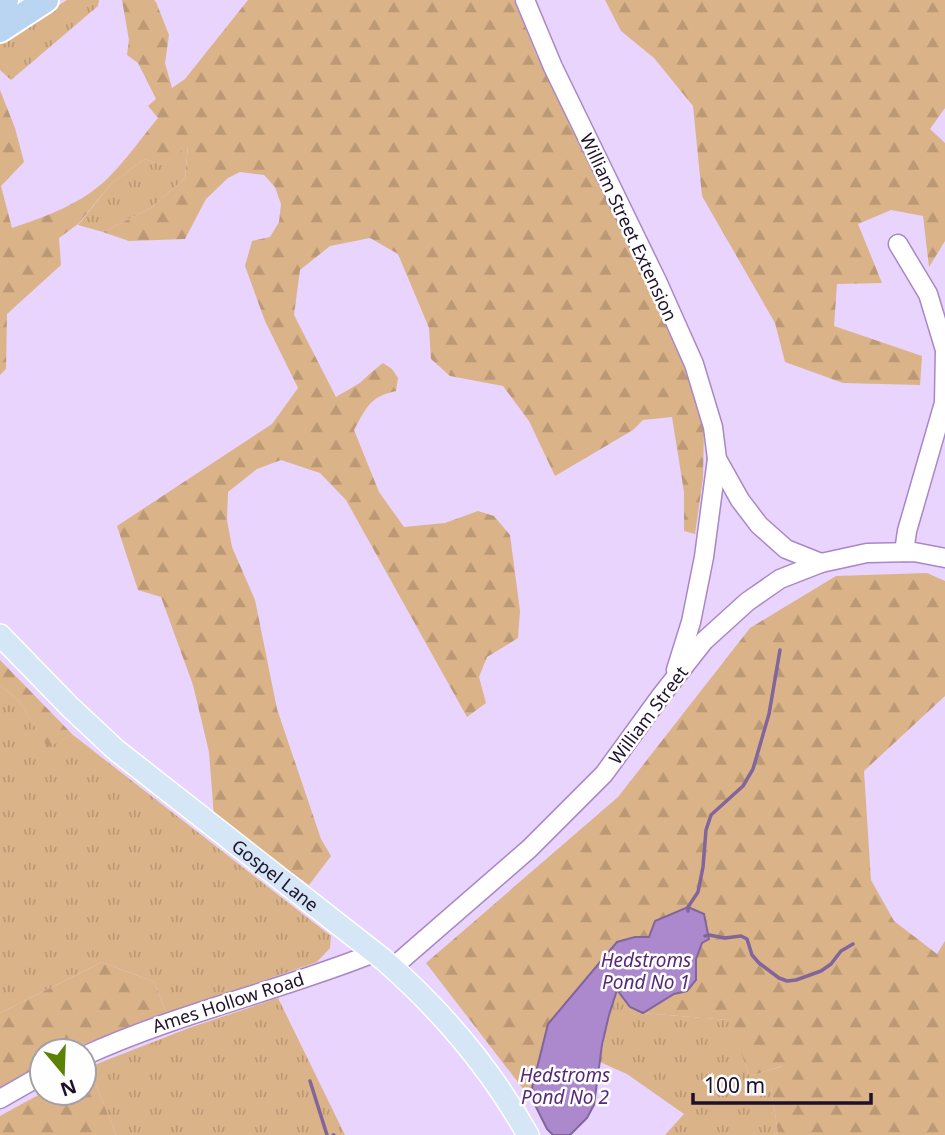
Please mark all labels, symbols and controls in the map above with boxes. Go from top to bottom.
street label: William Street Extension [575,129,683,325]
street label: William Street [603,661,693,769]
street label: Gospel Lane [227,833,324,916]
water label: Hedstroms Pond No 1 [601,947,691,995]
street label: Ames Hollow Road [149,966,307,1038]
north arrow [28,1037,98,1107]
water label: Hedstroms Pond No 2 [520,1062,610,1110]
scale bar [693,1062,872,1106]
text: 100 m [704,1071,765,1099]
text: N [57,1073,80,1103]

